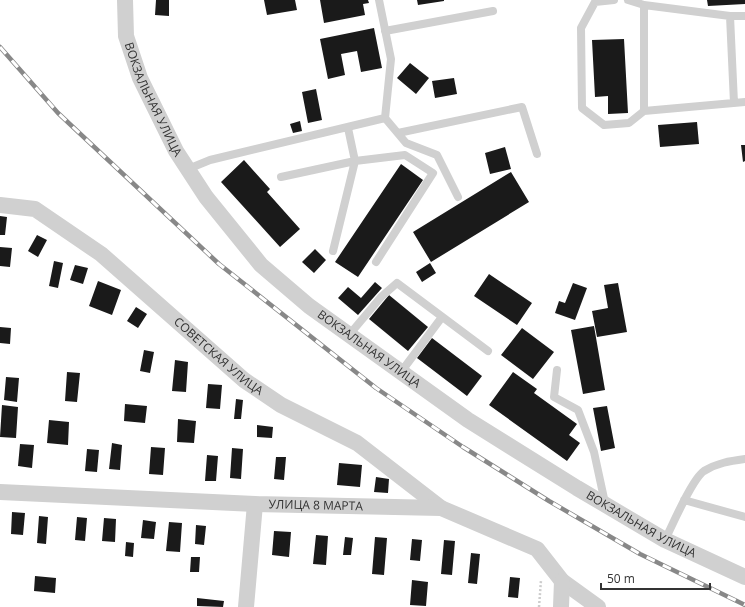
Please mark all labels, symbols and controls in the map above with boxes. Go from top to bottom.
street label: ВОКЗАЛЬНАЯ УЛИЦА [121,40,187,160]
street label: ВОКЗАЛЬНАЯ УЛИЦА [314,306,425,392]
street label: СОВЕТСКАЯ УЛИЦА [170,313,267,399]
street label: ВОКЗАЛЬНАЯ УЛИЦА [583,486,699,561]
street label: УЛИЦА 8 МАРТА [268,495,363,514]
scale bar [601,565,710,591]
text: 50 m [607,570,635,587]

